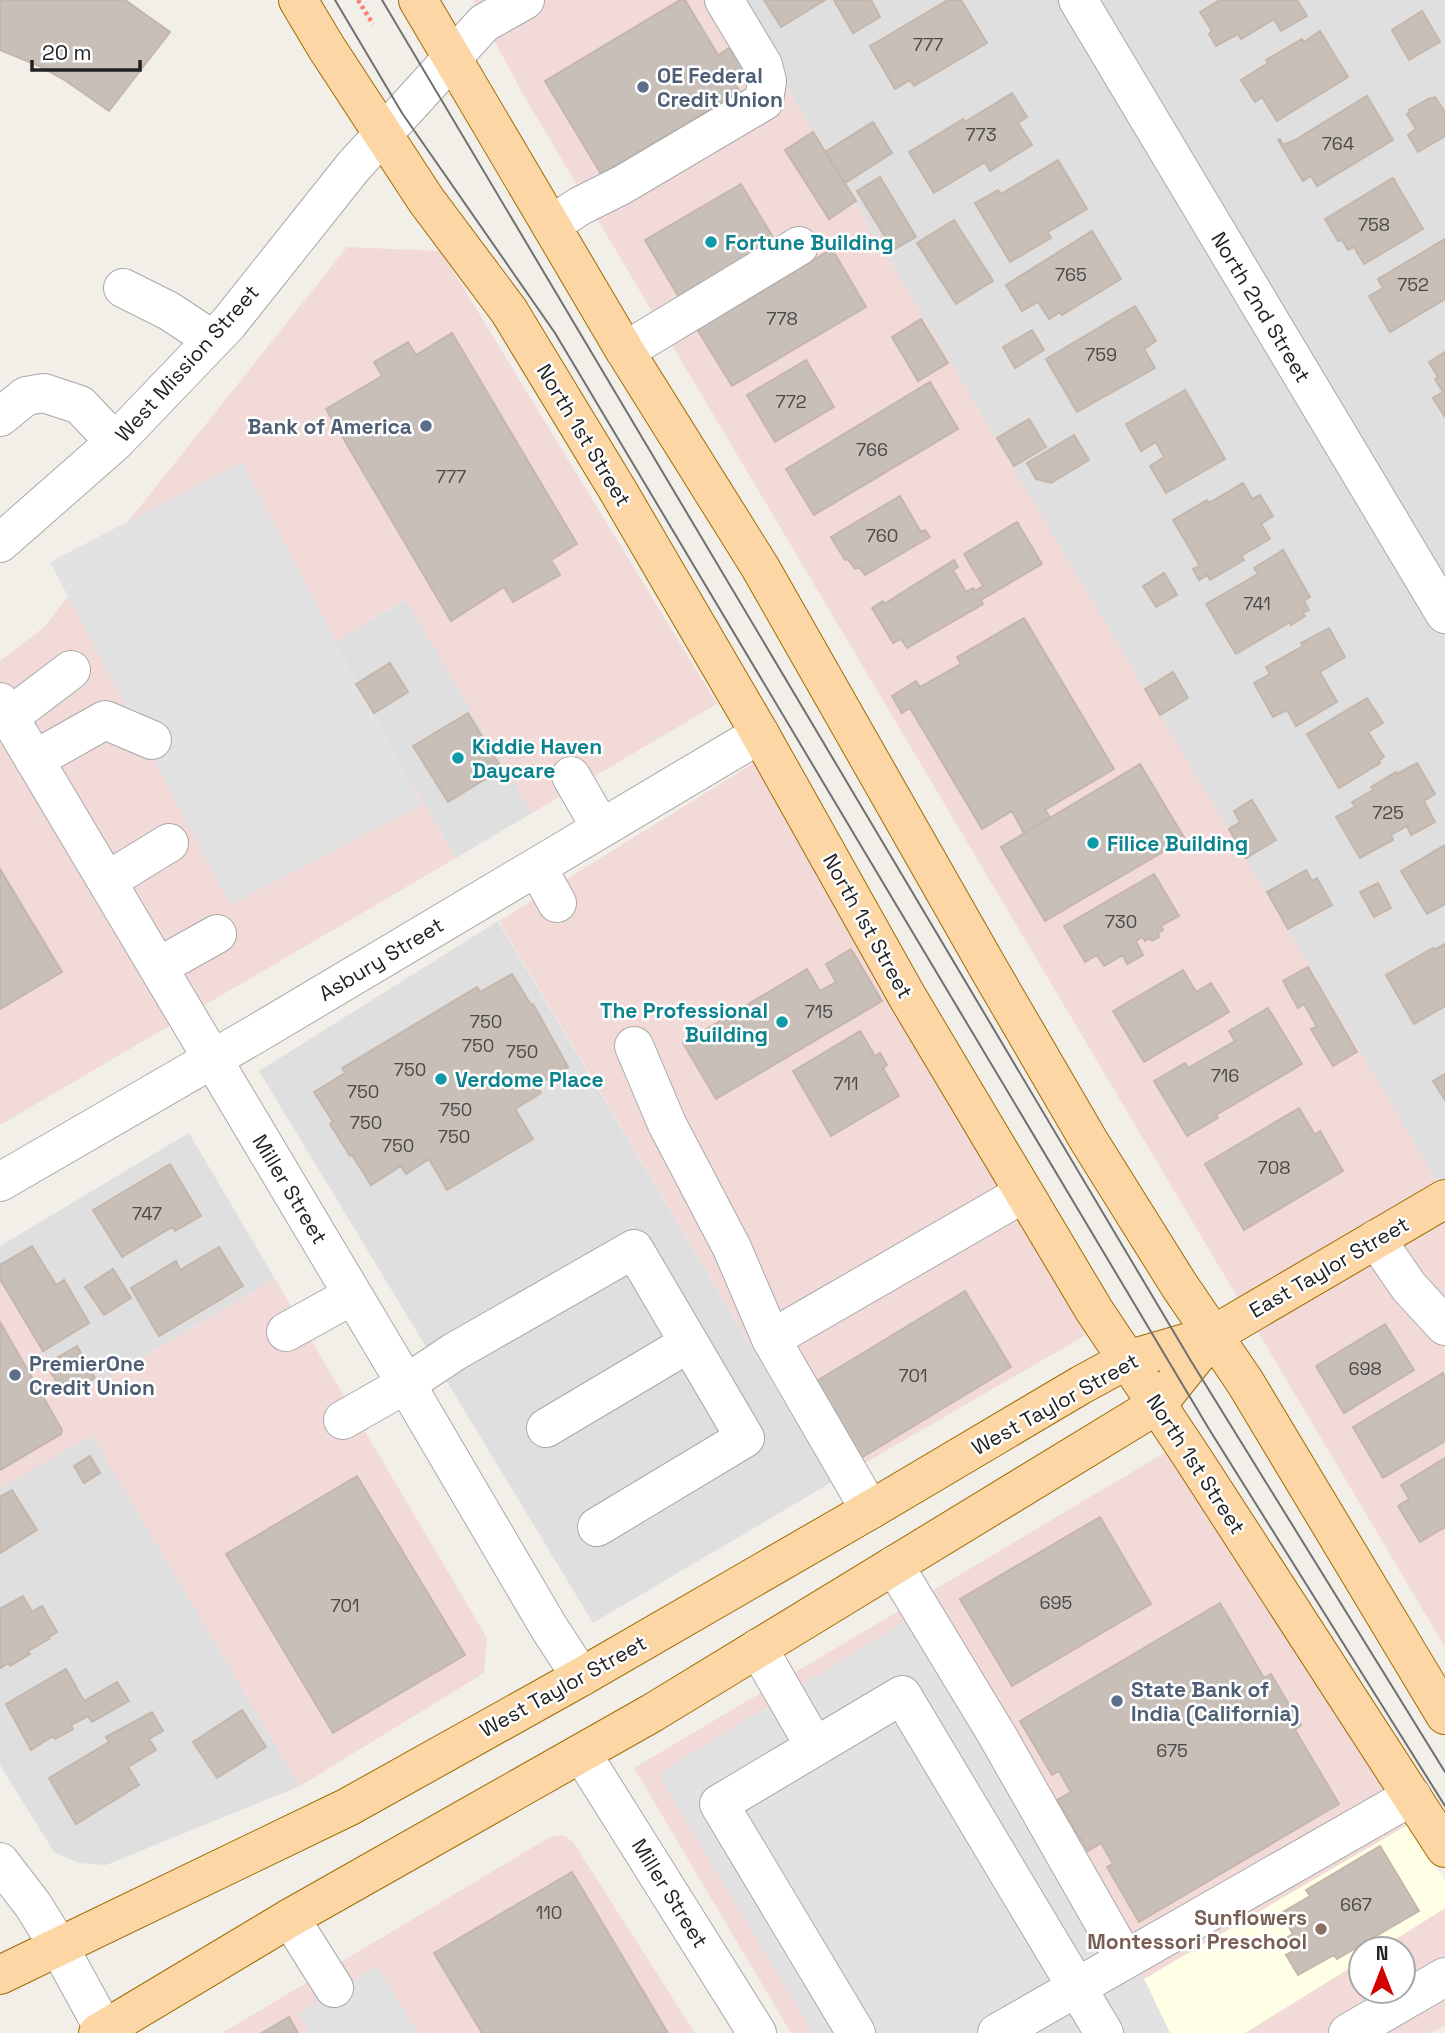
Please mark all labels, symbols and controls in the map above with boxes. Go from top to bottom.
scale bar [32,28,140,72]
house number: 777 [913,33,943,56]
text: 20 m [42,39,92,66]
place label: OE Federal Credit Union [657,62,783,113]
marker: OE Federal Credit Union [635,79,651,95]
house number: 773 [965,123,997,146]
house number: 764 [1322,132,1354,155]
house number: 758 [1358,213,1390,236]
street label: North 2nd Street [1205,227,1317,387]
place label: Fortune Building [725,229,894,256]
marker: Fortune Building [703,234,719,250]
house number: 765 [1055,263,1087,286]
house number: 752 [1397,273,1429,296]
street label: West Mission Street [109,279,265,447]
house number: 778 [766,307,798,330]
house number: 759 [1085,343,1117,366]
street label: North 1st Street [531,359,637,511]
house number: 772 [776,390,806,413]
place label: Bank of America [247,413,412,440]
marker: Bank of America [418,418,434,434]
house number: 766 [856,438,888,461]
house number: 777 [436,465,466,488]
house number: 760 [866,524,898,547]
house number: 741 [1243,592,1271,615]
place label: Kiddie Haven Daycare [472,733,602,784]
marker: Kiddie Haven Daycare [450,750,466,766]
house number: 725 [1372,801,1404,824]
place label: Filice Building [1107,830,1248,857]
marker: Filice Building [1085,835,1101,851]
street label: North 1st Street [817,849,919,1003]
house number: 730 [1105,910,1137,933]
street label: Asbury Street [314,911,448,1007]
place label: The Professional Building [600,997,768,1048]
house number: 715 [805,1000,833,1023]
house number: 750 [470,1010,502,1033]
marker: The Professional Building [774,1014,790,1030]
house number: 750 [462,1034,494,1057]
house number: 750 [506,1040,538,1063]
house number: 750 [394,1058,426,1081]
house number: 716 [1211,1064,1239,1087]
place label: Verdome Place [455,1066,604,1093]
marker: Verdome Place [433,1071,449,1087]
house number: 711 [833,1072,859,1095]
house number: 750 [347,1080,379,1103]
house number: 750 [440,1098,472,1121]
house number: 750 [350,1111,382,1134]
house number: 750 [438,1125,470,1148]
street label: Miller Street [247,1129,333,1249]
house number: 750 [382,1134,414,1157]
house number: 708 [1258,1156,1290,1179]
house number: 747 [132,1202,162,1225]
street label: East Taylor Street [1244,1210,1414,1324]
street label: West Taylor Street [967,1347,1143,1461]
place label: PremierOne Credit Union [29,1350,155,1401]
house number: 698 [1348,1357,1382,1380]
house number: 701 [898,1364,928,1387]
marker: PremierOne Credit Union [7,1367,23,1383]
street label: North 1st Street [1141,1389,1251,1539]
house number: 695 [1040,1591,1072,1614]
house number: 701 [330,1594,360,1617]
street label: West Taylor Street [475,1629,651,1743]
place label: State Bank of India (California) [1131,1676,1299,1727]
marker: State Bank of India (California) [1109,1693,1125,1709]
house number: 675 [1156,1739,1188,1762]
street label: Miller Street [626,1833,714,1953]
house number: 667 [1340,1893,1372,1916]
house number: 110 [536,1901,562,1924]
place label: Sunflowers Montessori Preschool [1087,1904,1307,1955]
marker: Sunflowers Montessori Preschool [1313,1921,1329,1937]
north arrow [1347,1935,1417,2005]
text: N [1376,1941,1388,1966]

